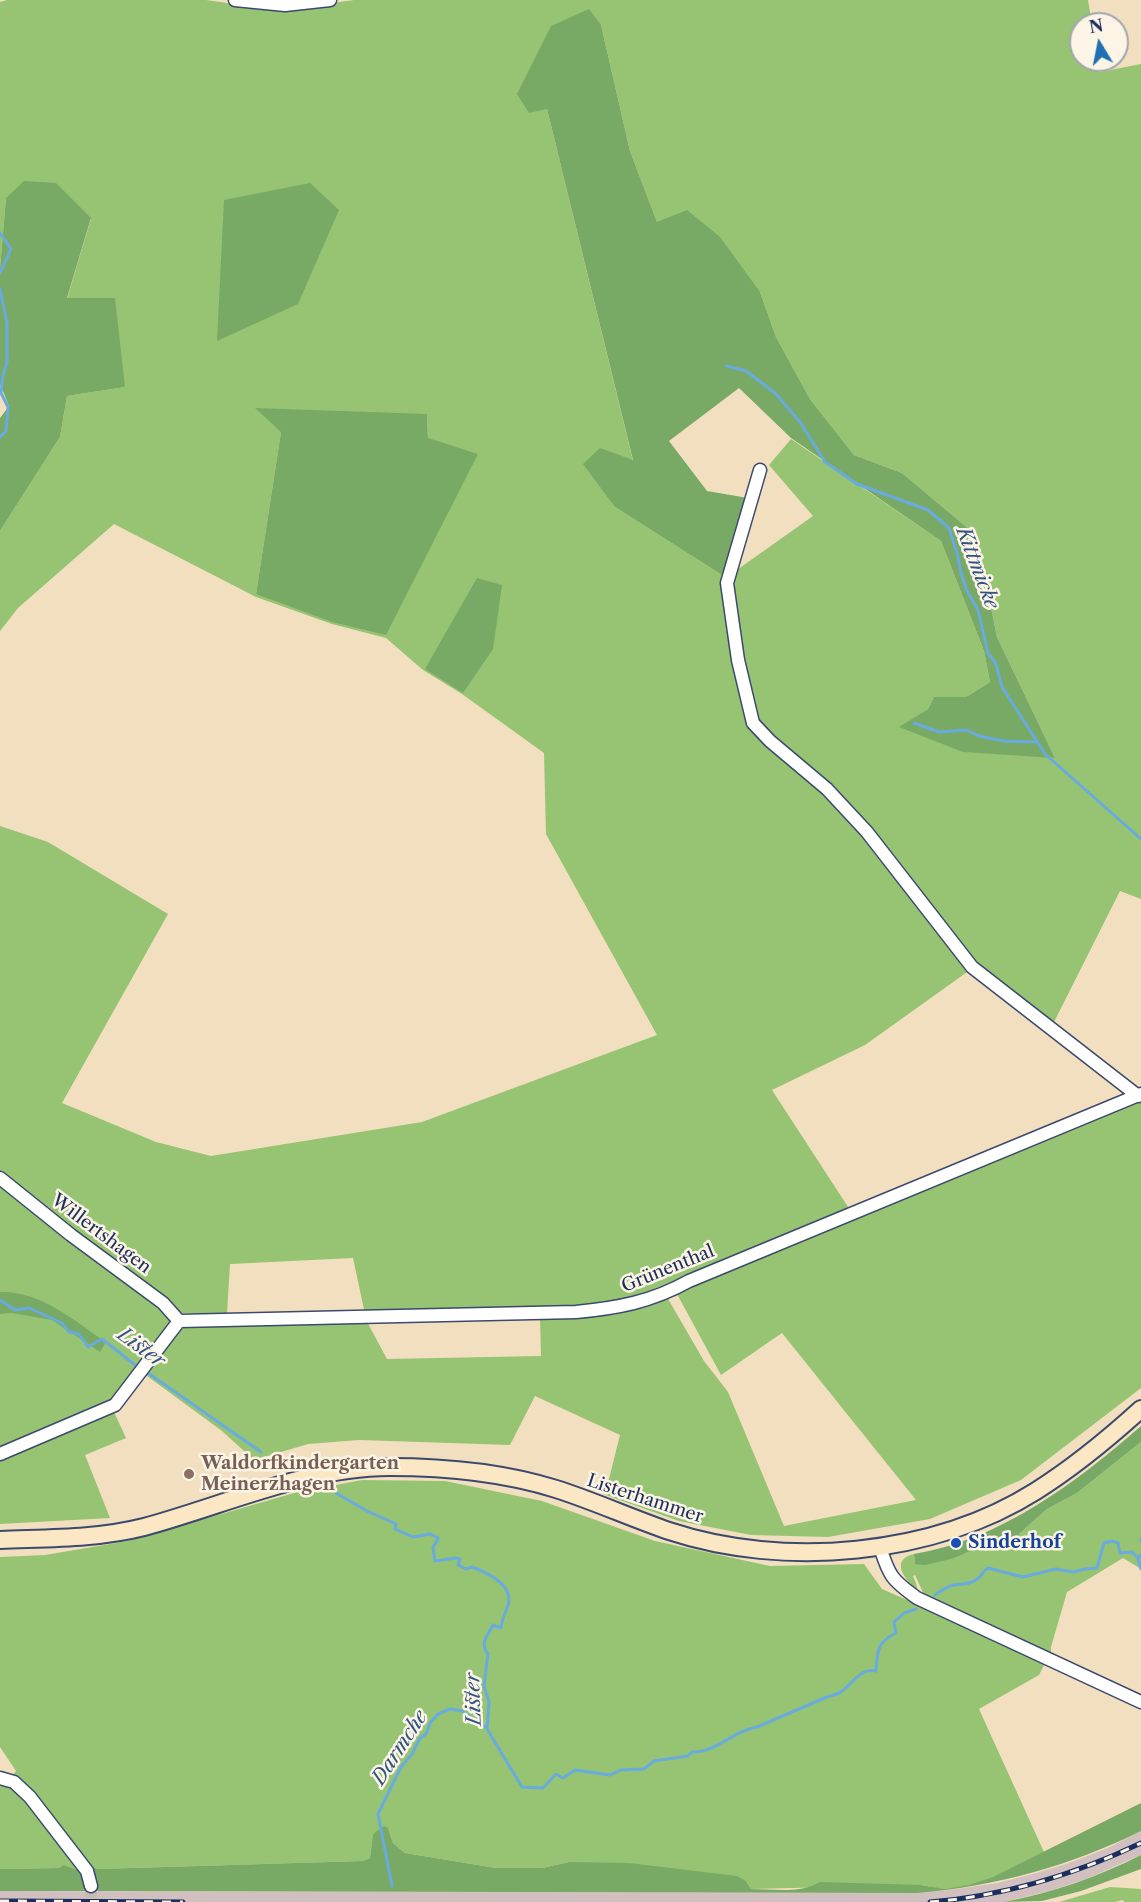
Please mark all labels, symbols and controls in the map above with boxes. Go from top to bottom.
north arrow [1069,12,1129,72]
text: N [1088,15,1105,37]
water label: Kittmicke [950,524,1004,612]
street label: Willertshagen [47,1189,155,1279]
street label: Grünenthal [619,1241,717,1297]
water label: Lister [113,1323,169,1373]
place label: Waldorfkindergarten Meinerzhagen [201,1453,399,1496]
marker: Waldorfkindergarten Meinerzhagen [182,1467,196,1481]
street label: Listerhammer [584,1470,706,1528]
place label: Sinderhof [968,1532,1061,1554]
marker: Sinderhof [949,1536,963,1550]
water label: Lister [461,1672,487,1726]
water label: Darmche [367,1706,433,1790]

